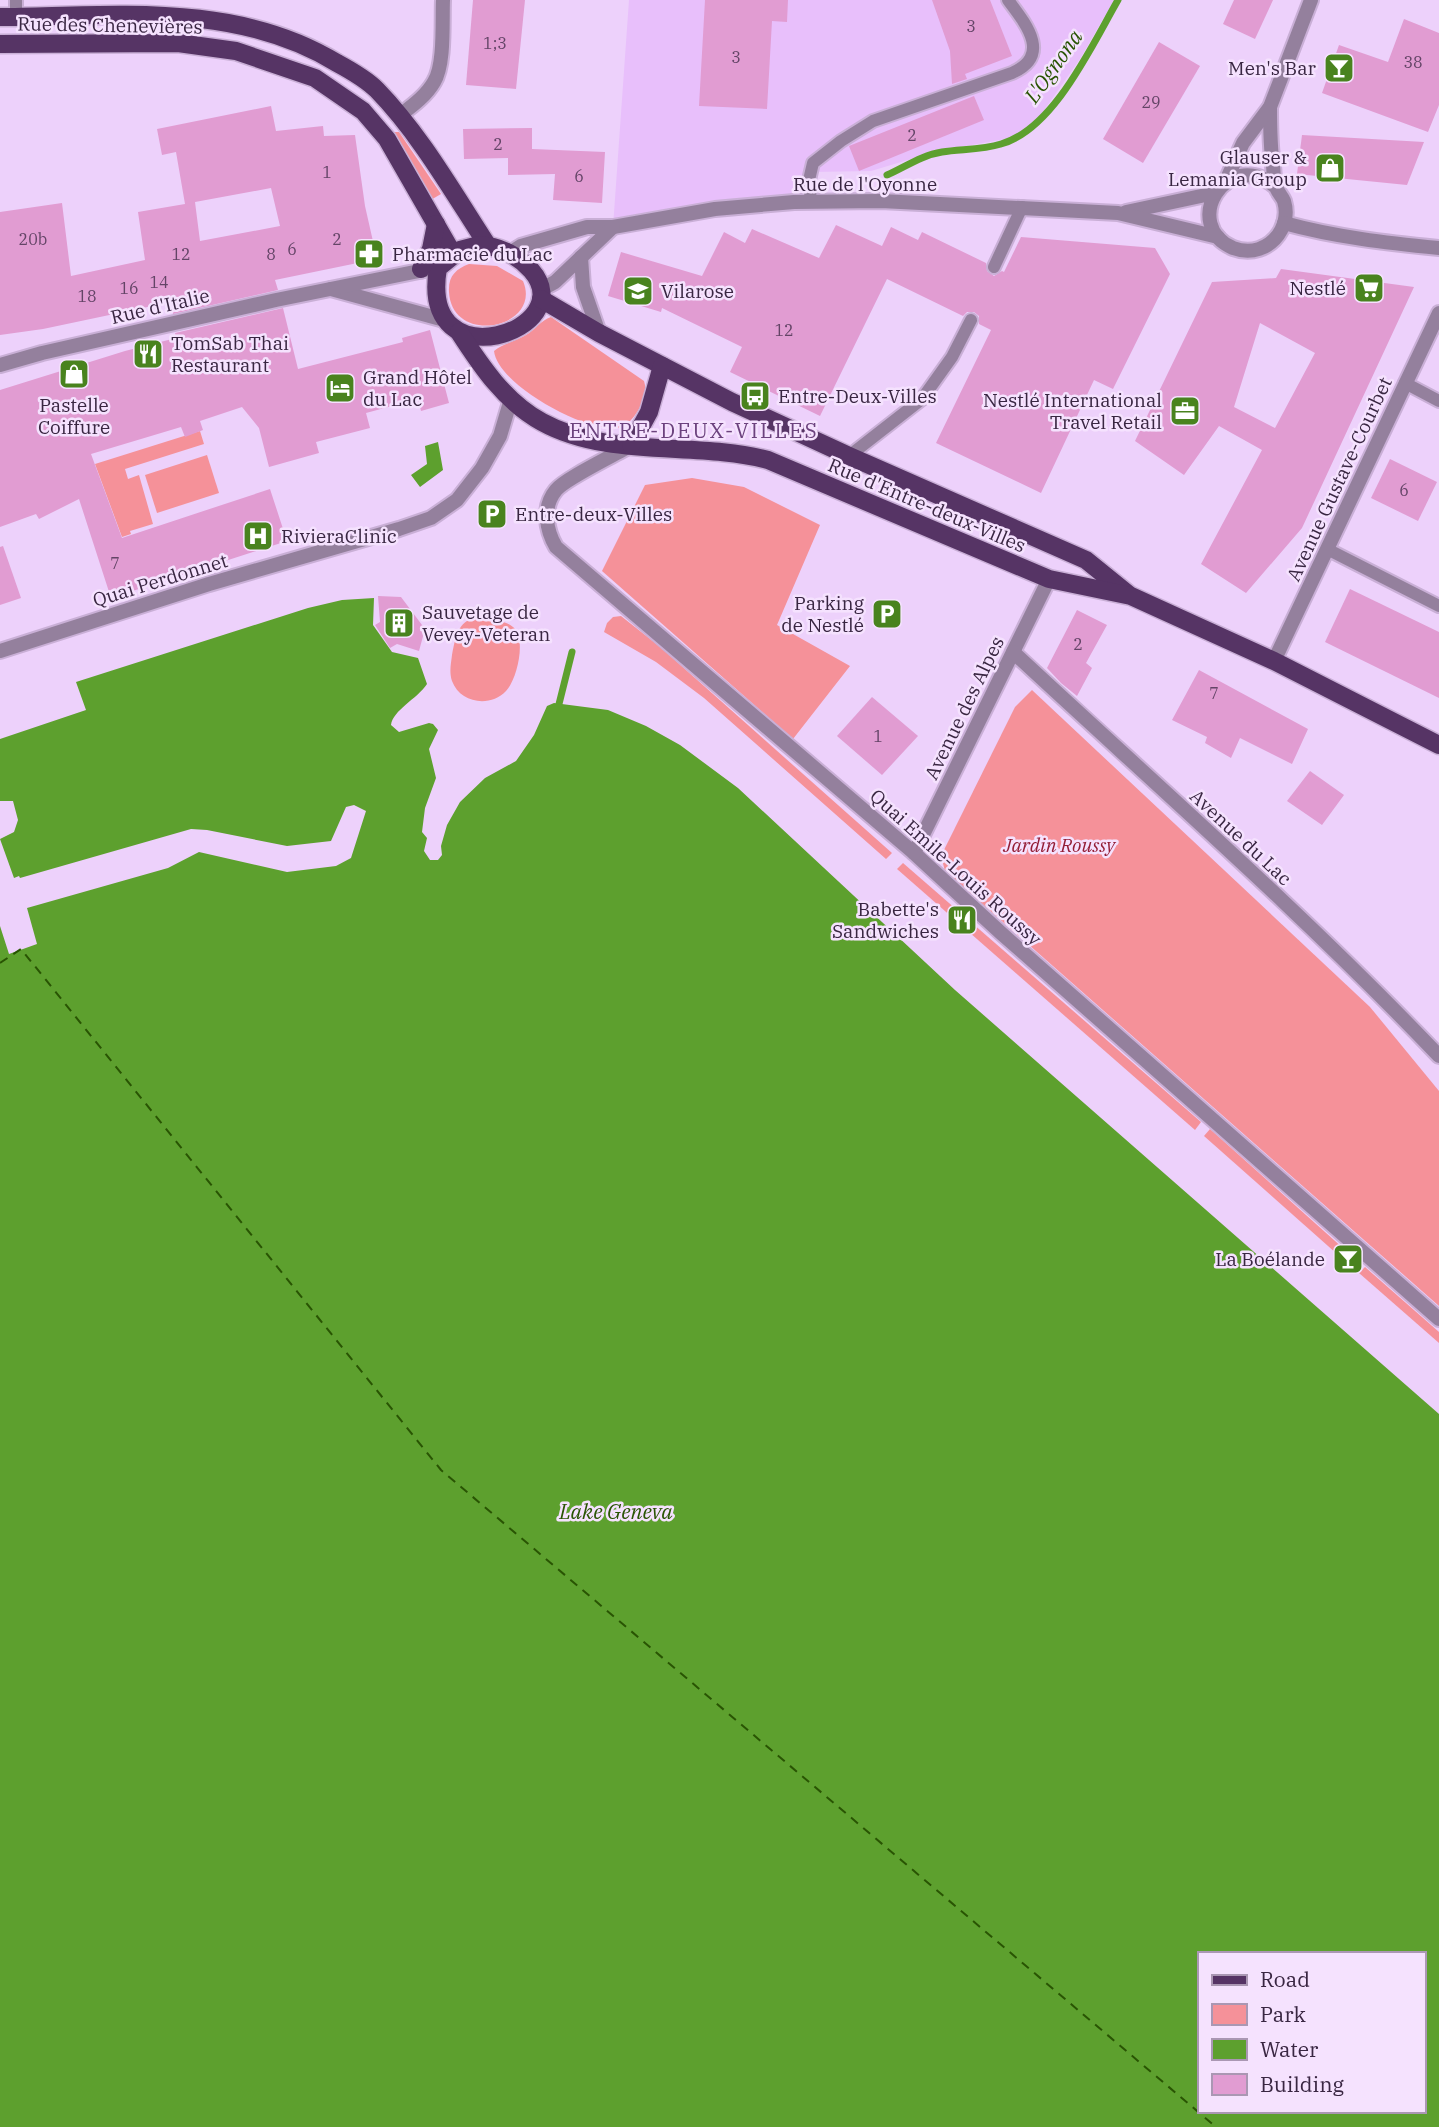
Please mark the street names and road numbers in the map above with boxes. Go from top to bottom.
street label: Rue des Chenevières [17,11,203,39]
street label: Rue de l'Oyonne [793,172,937,196]
street label: Rue d'Italie [108,283,212,329]
street label: Avenue Gustave-Courbet [1281,373,1397,585]
street label: Rue d'Entre-deux-Villes [825,452,1029,558]
street label: Quai Perdonnet [90,548,231,612]
street label: Avenue des Alpes [919,632,1009,784]
street label: Quai Emile-Louis Roussy [865,784,1047,951]
street label: Avenue du Lac [1185,784,1297,890]

